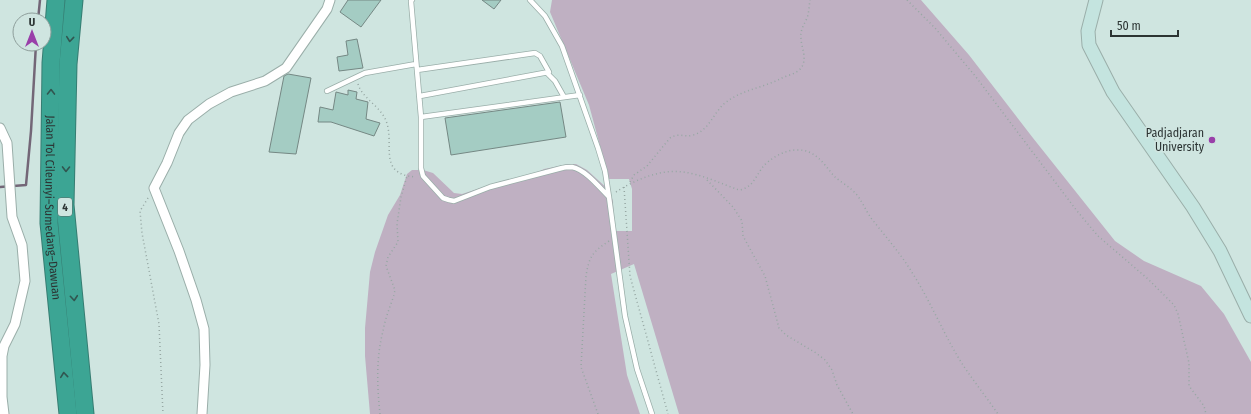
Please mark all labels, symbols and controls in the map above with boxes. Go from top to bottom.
north arrow [12,12,52,52]
scale bar [1111,12,1178,38]
text: U [29,16,35,29]
text: 50 m [1117,19,1141,33]
one-way arrow [66,36,75,42]
one-way arrow [47,89,55,95]
street label: Jalan Tol Cileunyi–Sumedang–Dawuan [42,115,64,301]
place label: Padjadjaran University [1146,126,1205,154]
marker: Padjadjaran University [1207,135,1217,145]
one-way arrow [62,166,70,172]
road number: 4 [58,198,72,216]
one-way arrow [69,295,78,301]
one-way arrow [60,372,69,378]

